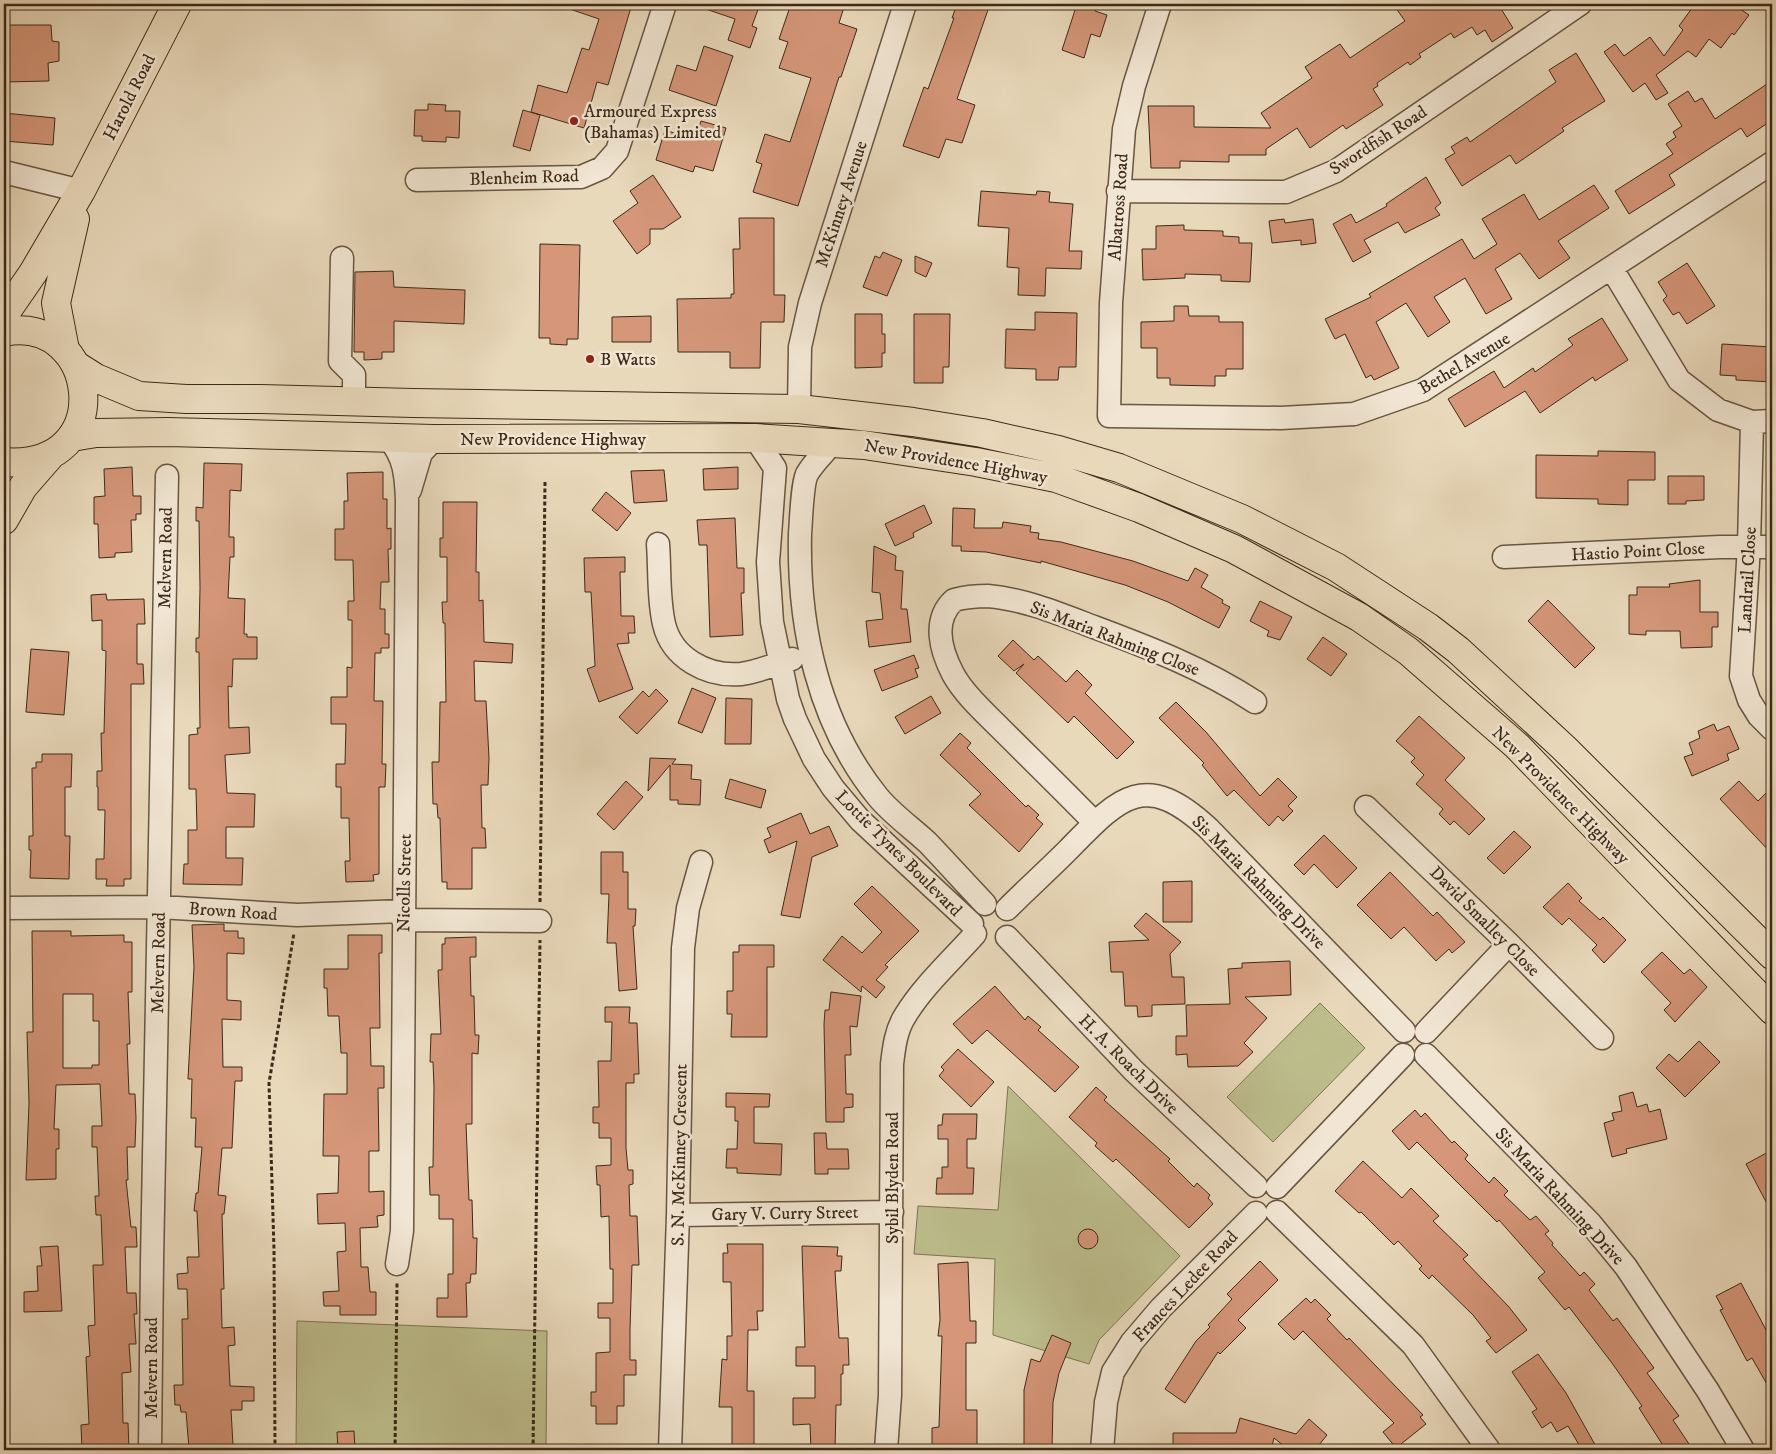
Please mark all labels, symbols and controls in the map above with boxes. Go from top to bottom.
street label: Harold Road [99,51,161,144]
place label: Armoured Express (Bahamas) Limited [584,101,721,144]
street label: Swordfish Road [1326,101,1431,181]
marker: Armoured Express (Bahamas) Limited [568,115,580,127]
street label: McKinney Avenue [811,138,873,270]
street label: Albatross Road [1104,153,1134,261]
street label: Blenheim Road [469,165,579,191]
street label: Bethel Avenue [1415,328,1514,400]
place label: B Watts [600,349,656,371]
marker: B Watts [584,353,596,365]
street label: New Providence Highway [460,429,646,451]
street label: New Providence Highway [862,435,1050,489]
street label: Melvern Road [154,507,178,609]
street label: Landrail Close [1734,526,1762,634]
street label: Hastio Point Close [1571,538,1705,566]
street label: Sis Maria Rahming Close [1027,596,1202,681]
street label: New Providence Highway [1487,722,1634,870]
street label: Lottie Tynes Boulevard [830,786,966,922]
street label: Sis Maria Rahming Drive [1187,811,1330,954]
street label: Nicolls Street [393,833,417,933]
street label: David Smalley Close [1424,862,1544,982]
street label: Brown Road [188,898,278,926]
street label: Melvern Road [147,912,171,1014]
street label: H. A. Roach Drive [1074,1010,1183,1119]
street label: S. N. McKinney Crescent [667,1064,693,1246]
street label: Sybil Blyden Road [882,1112,904,1244]
street label: Sis Maria Rahming Drive [1490,1123,1629,1270]
street label: Gary V. Curry Street [711,1202,859,1226]
street label: Frances Ledee Road [1128,1226,1243,1347]
street label: Melvern Road [141,1317,163,1419]

